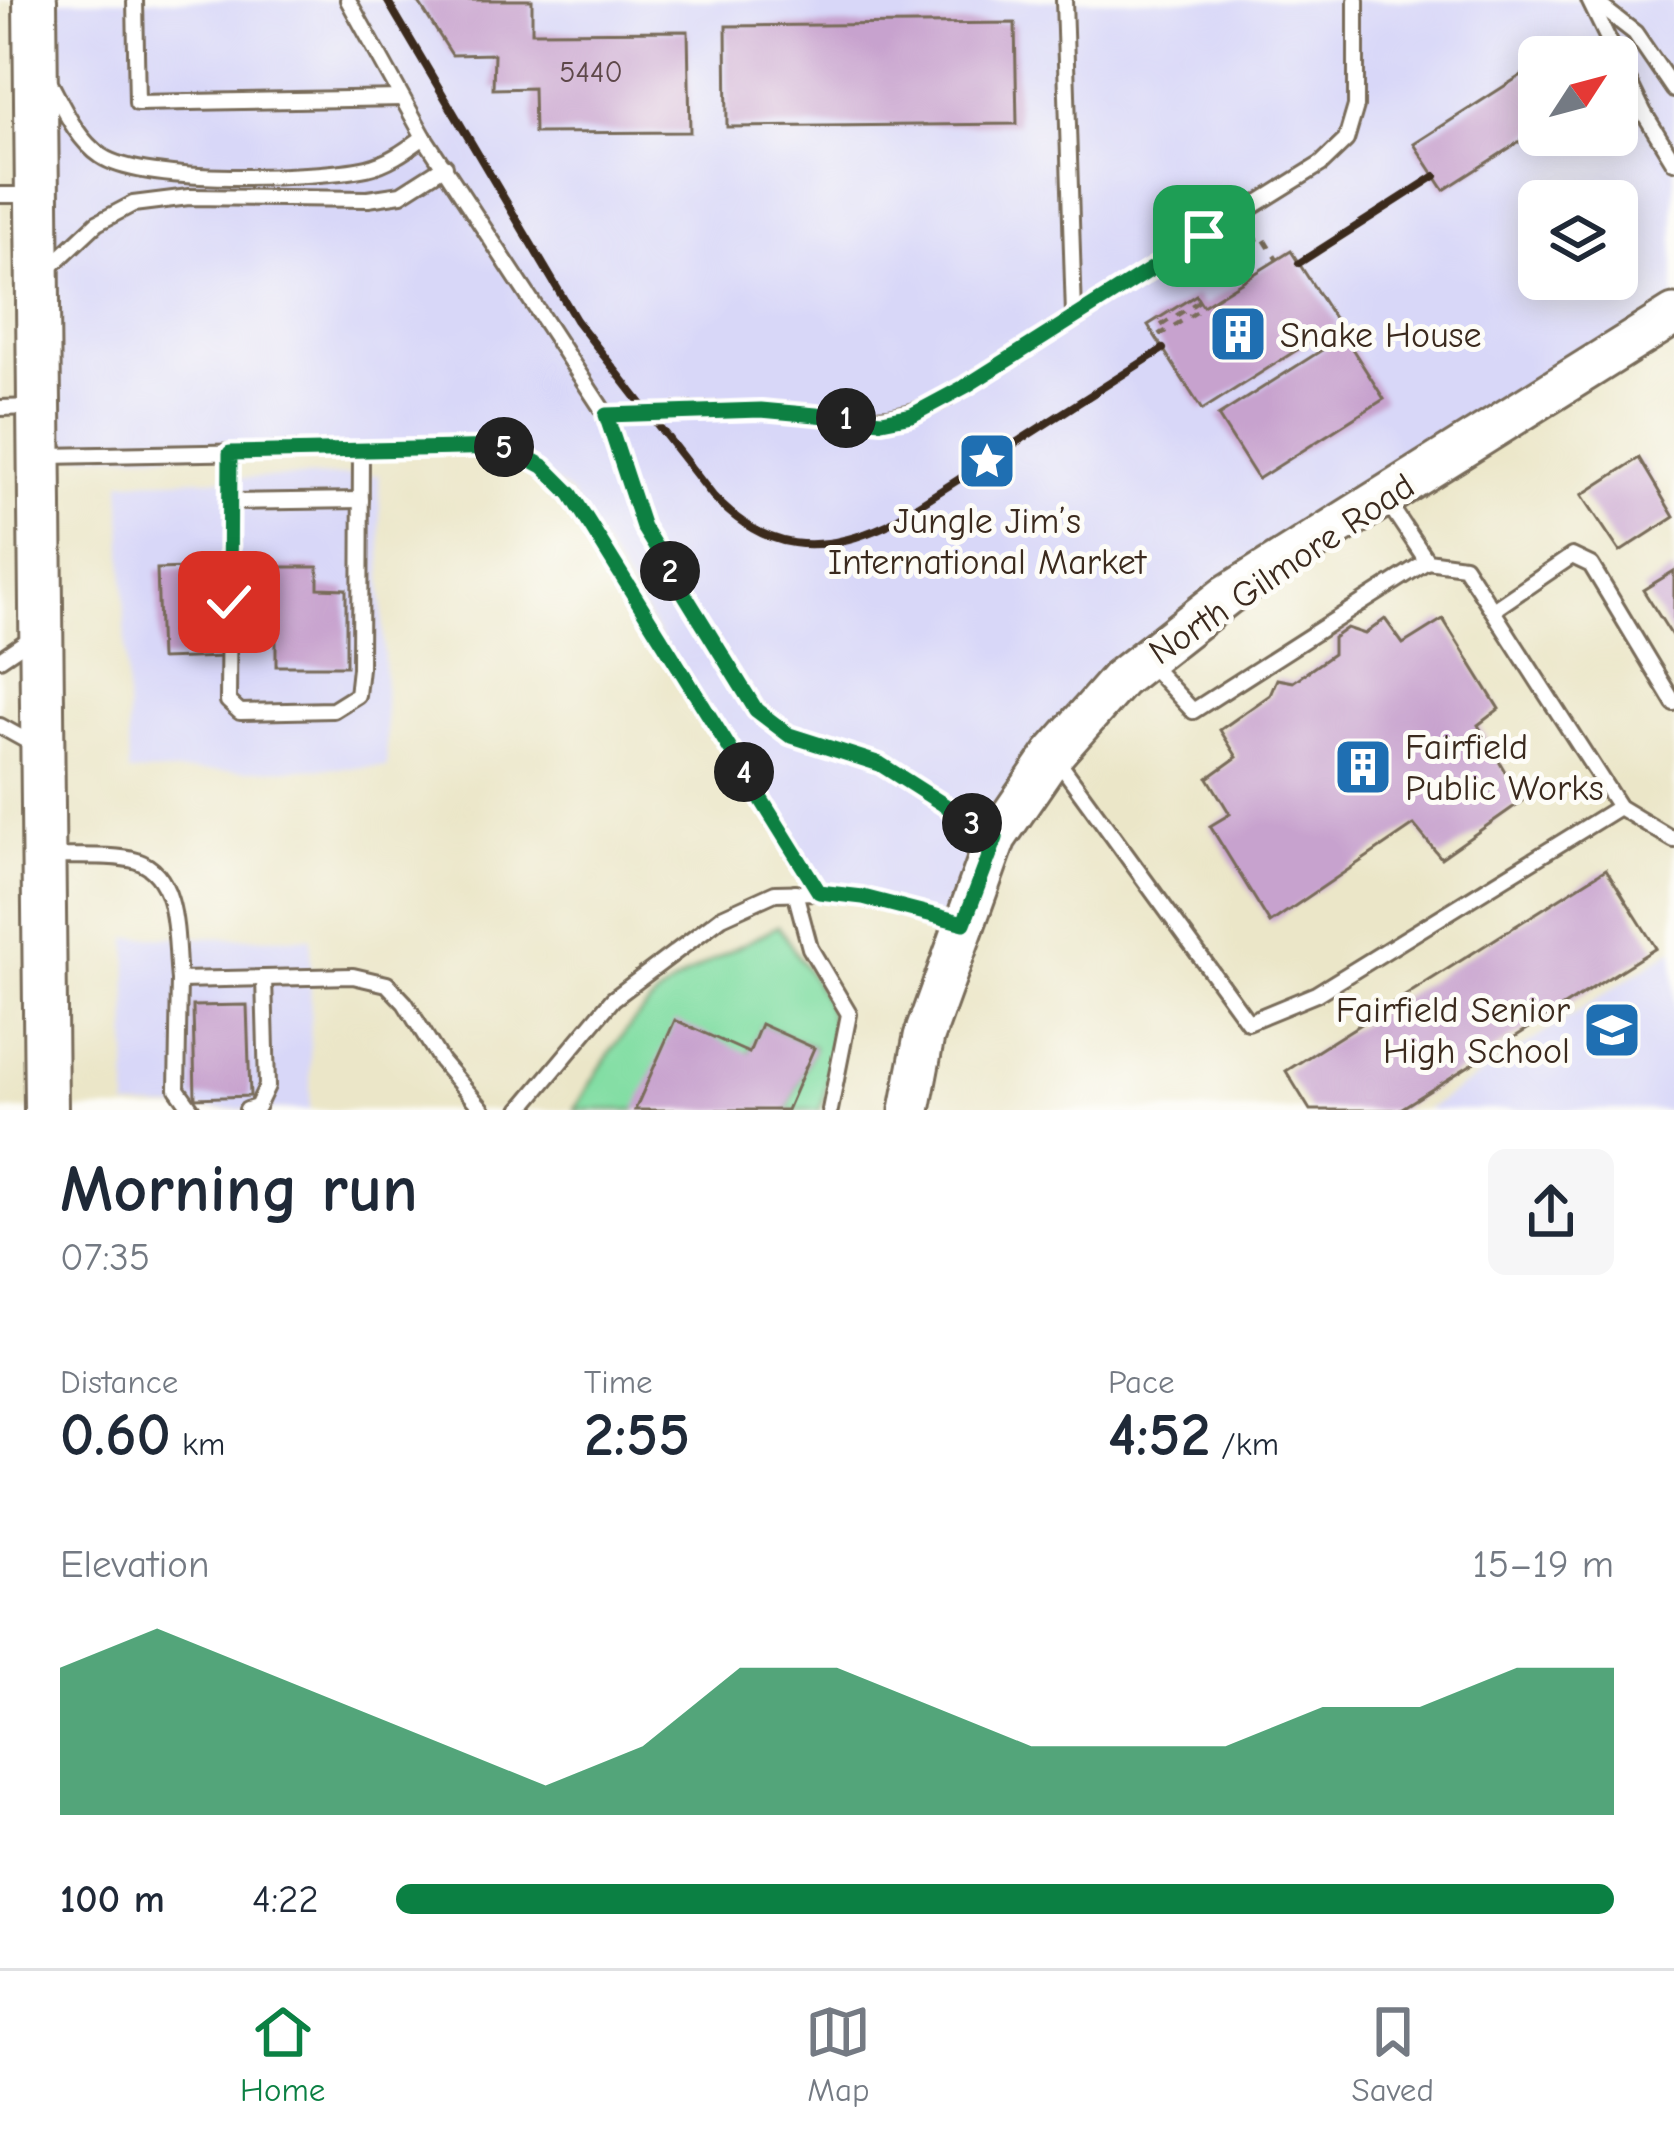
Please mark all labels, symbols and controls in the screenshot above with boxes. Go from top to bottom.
north arrow [1518,36,1638,156]
map controls [1518,36,1638,300]
house number: 5440 [559,55,623,90]
button: layers [1518,180,1638,300]
pin [1153,185,1255,287]
icon: arrive [1171,203,1237,269]
building icon: Snake House [1207,303,1269,365]
place label: Snake House [1280,315,1481,356]
pin: 1 [816,388,876,448]
text: 1 [840,399,852,437]
pin: 5 [474,417,534,477]
text: 5 [495,428,513,466]
place icon: Jungle Jim’s International Market [956,430,1018,492]
street label: North Gilmore Road [1142,465,1422,673]
place label: Jungle Jim’s International Market [828,501,1148,583]
pin: 2 [640,541,700,601]
pin [178,551,280,653]
text: 2 [662,552,678,590]
icon: check [196,569,262,635]
place label: Fairfield Public Works [1405,727,1604,809]
building icon: Fairfield Public Works [1332,736,1394,798]
pin: 4 [714,742,774,802]
text: 4 [736,753,752,791]
pin: 3 [942,793,1002,853]
text: 3 [964,804,980,842]
place label: Fairfield Senior High School [1336,990,1571,1072]
school or university icon: Fairfield Senior High School [1581,999,1643,1061]
button: share [1488,1149,1614,1275]
text: Morning run [60,1152,418,1228]
text: 07:35 [60,1235,150,1280]
text: Distance [60,1363,178,1401]
text: Time [584,1363,653,1401]
text: Pace [1108,1363,1175,1401]
text: 0.60 [60,1401,171,1470]
text: 2:55 [584,1401,690,1470]
text: 4:52 [1108,1401,1210,1470]
text: km [171,1425,225,1463]
text: /km [1210,1425,1279,1463]
text: Elevation [60,1542,209,1587]
text: 15–19 m [1473,1542,1614,1587]
text: 100 m [60,1877,165,1922]
text: 4:22 [252,1877,319,1922]
tab: Home [240,1999,325,2109]
tab: Map [805,1999,871,2109]
tab: Saved [1351,1999,1434,2109]

